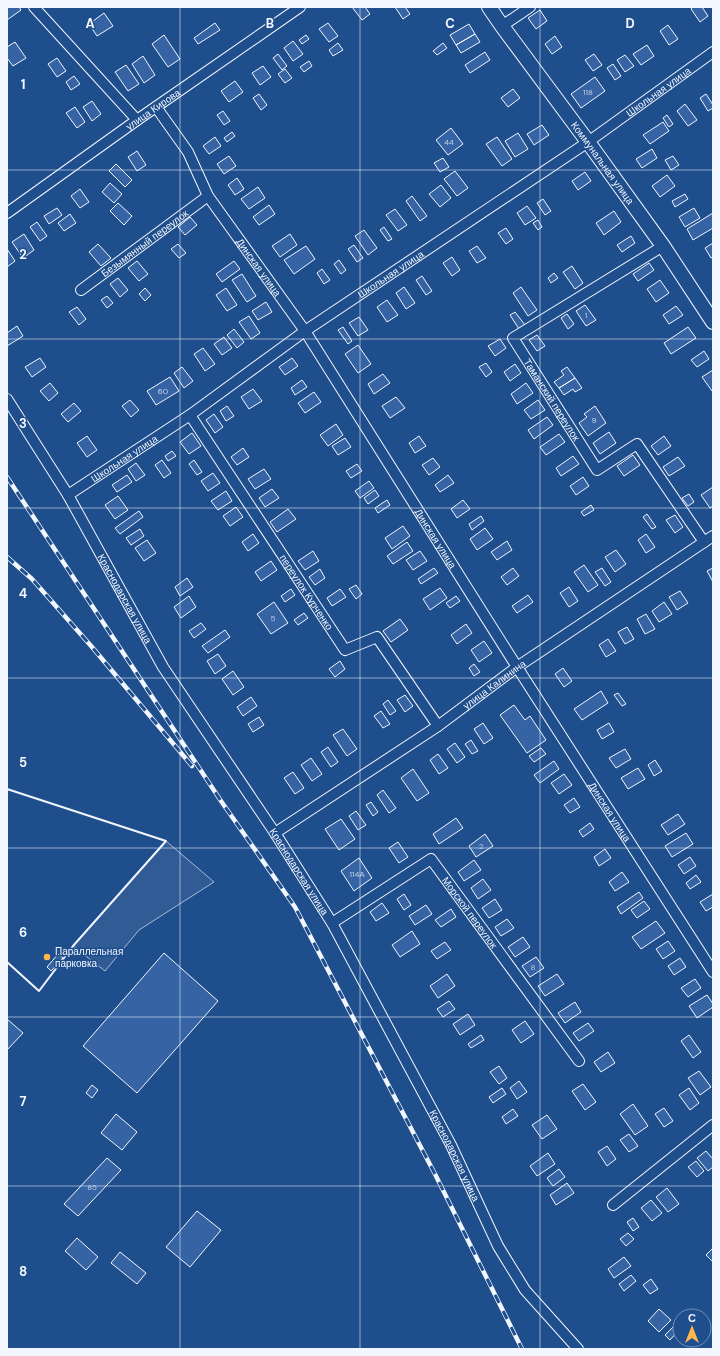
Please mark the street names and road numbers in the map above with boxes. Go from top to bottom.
street label: Школьная улица [623,64,693,119]
street label: улица Кирова [123,85,183,133]
street label: Коммунальная улица [568,119,637,207]
street label: Безымянный переулок [98,206,191,280]
street label: Динская улица [234,235,285,299]
street label: Школьная улица [355,247,426,301]
street label: Таманский переулок [521,356,584,444]
street label: Школьная улица [88,432,160,485]
street label: Динская улица [412,506,460,571]
street label: Краснодарская улица [95,551,155,646]
street label: переулок Курченко [277,552,337,633]
street label: улица Калинина [460,656,528,712]
street label: Динская улица [586,779,634,844]
street label: Краснодарская улица [267,825,332,918]
street label: Морской переулок [440,874,501,951]
street label: Краснодарская улица [427,1107,483,1204]

